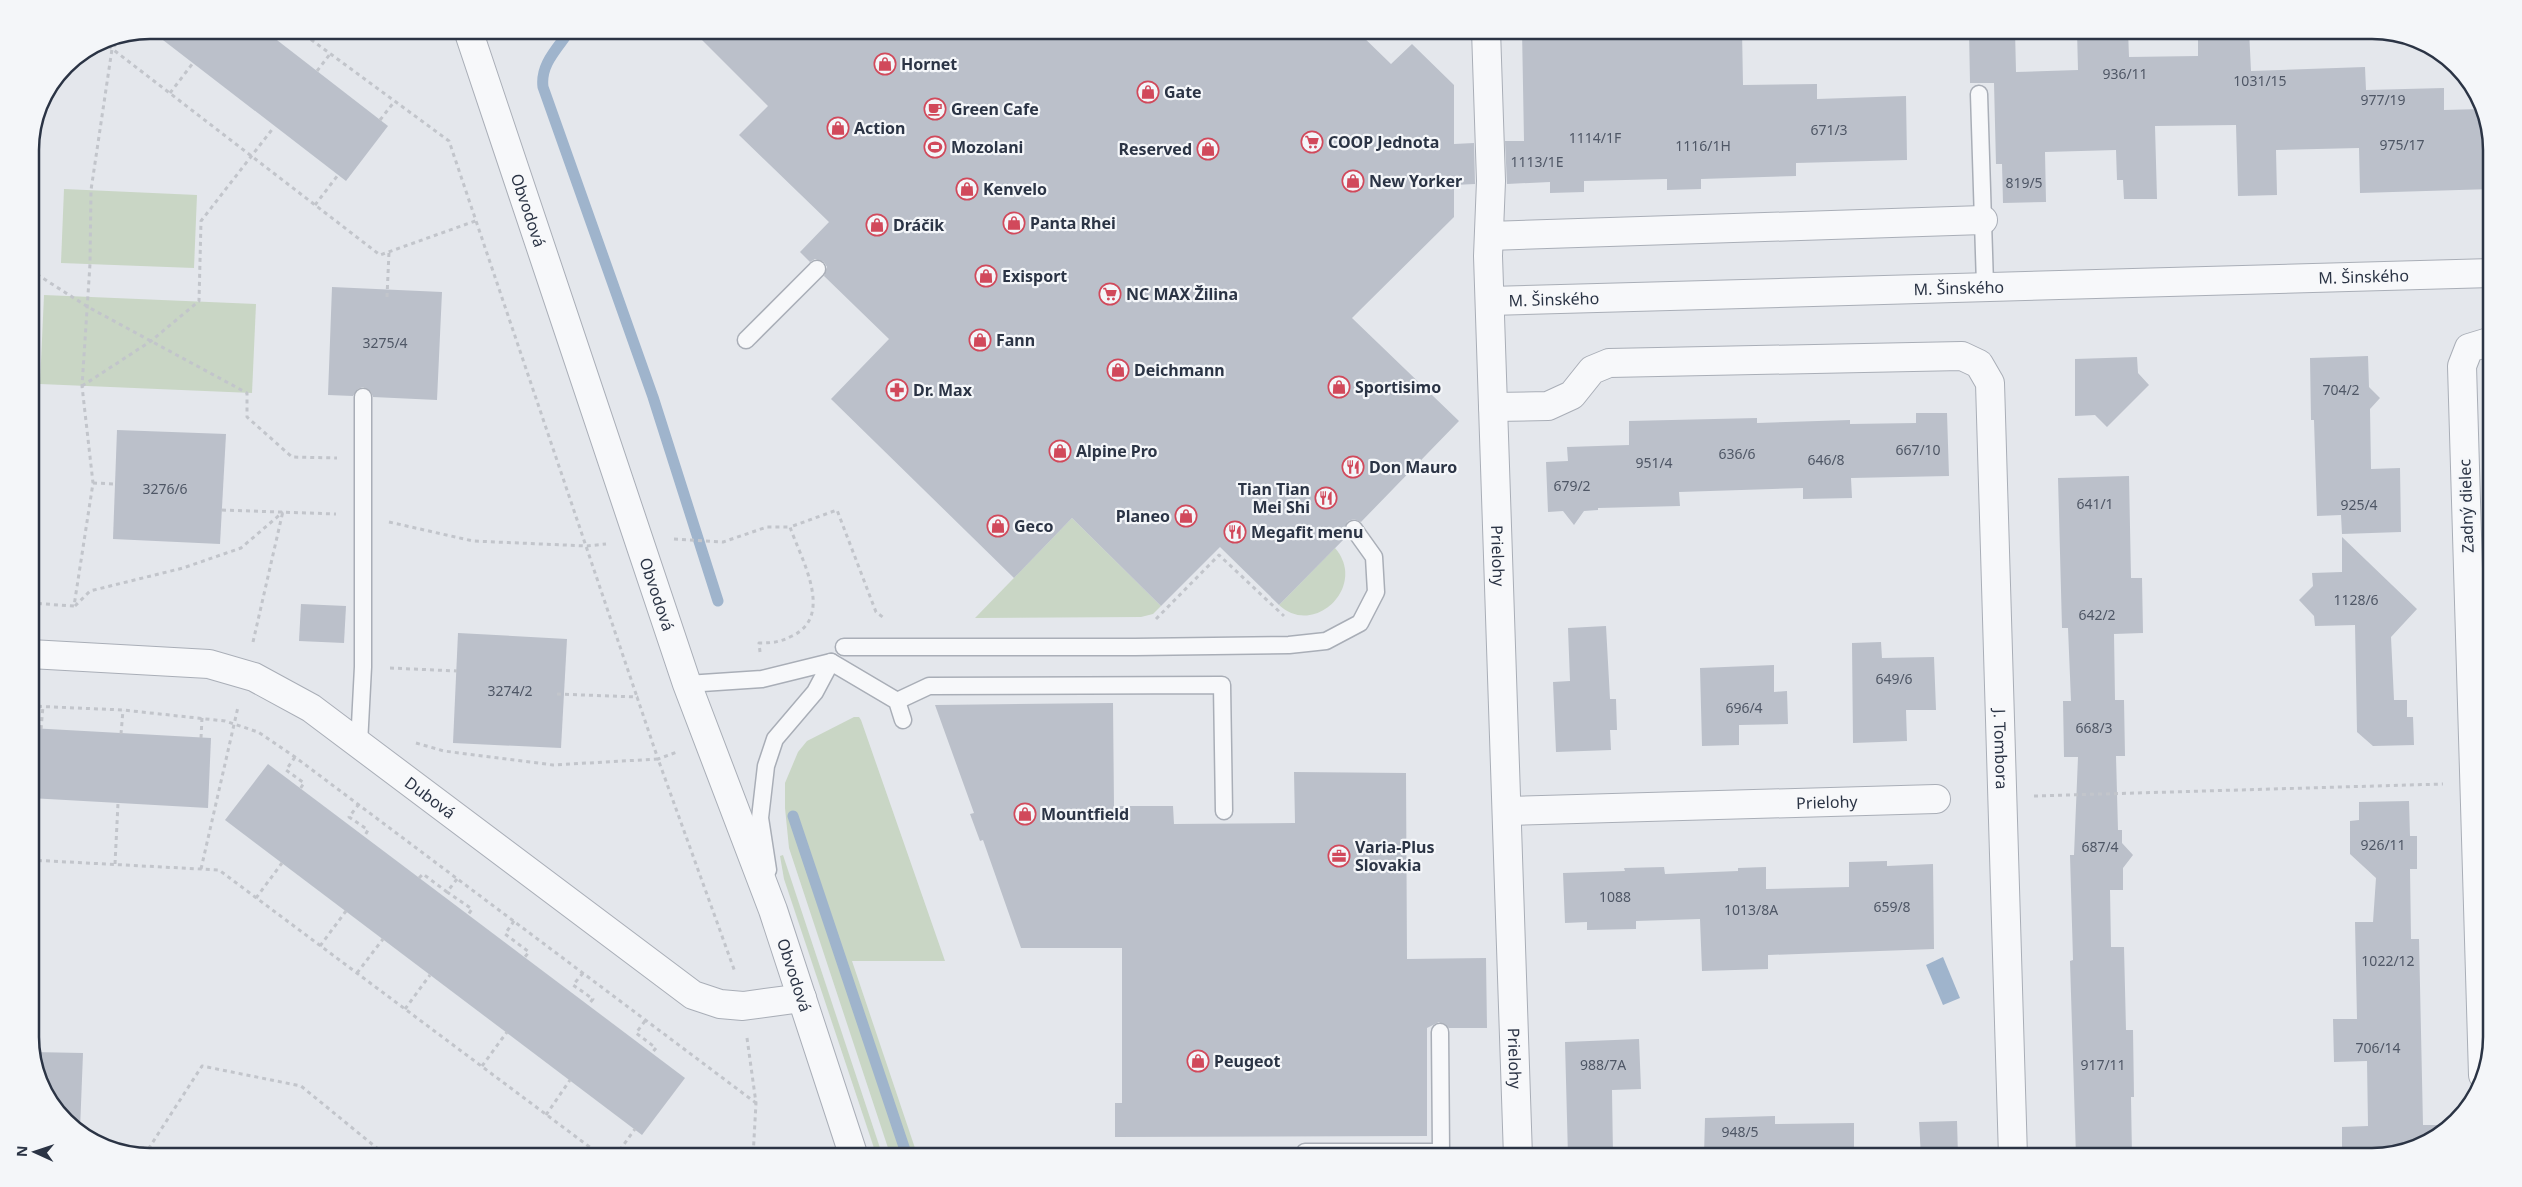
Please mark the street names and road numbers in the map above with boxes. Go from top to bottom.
street label: Obvodová [506,171,551,250]
street label: M. Šinského [2318,264,2409,289]
street label: M. Šinského [1913,276,2004,300]
street label: M. Šinského [1508,287,1600,311]
street label: Zadný dielec [2453,458,2479,553]
street label: Prielohy [1486,525,1510,588]
street label: Obvodová [634,555,679,634]
street label: J. Tombora [1989,707,2013,790]
street label: Dubová [400,771,460,824]
street label: Prielohy [1796,790,1859,814]
street label: Obvodová [772,935,817,1015]
street label: Prielohy [1503,1027,1527,1090]

